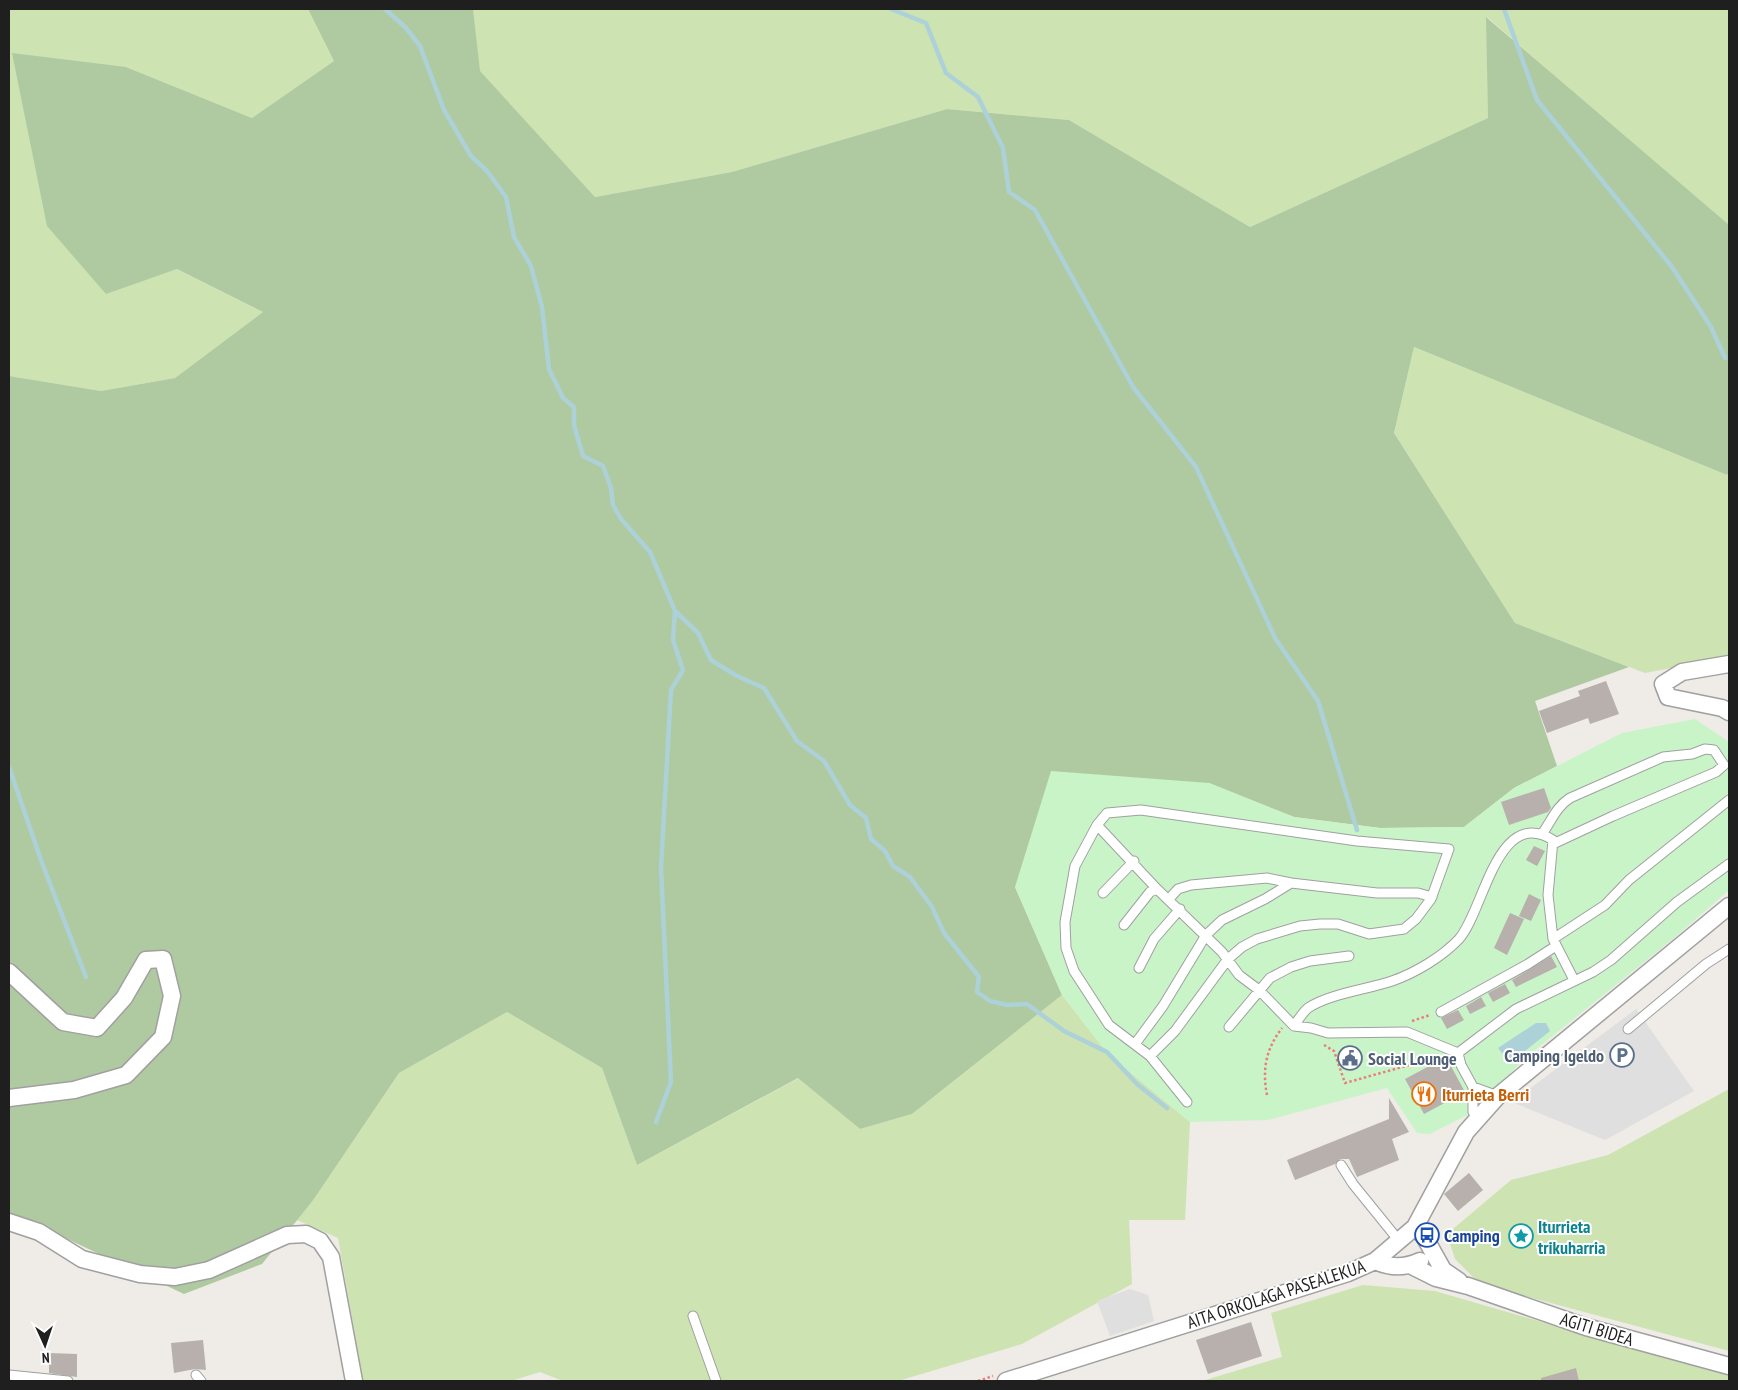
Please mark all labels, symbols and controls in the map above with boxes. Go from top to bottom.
parking icon: Camping Igeldo [1609,1042,1635,1068]
place label: Camping Igeldo [1504,1044,1604,1067]
public building icon: Social Lounge [1337,1045,1363,1071]
place label: Social Lounge [1368,1047,1457,1070]
restaurant icon: Iturrieta Berri [1411,1081,1437,1107]
place label: Iturrieta Berri [1442,1083,1529,1106]
place label: Iturrieta trikuharria [1538,1215,1606,1259]
bus stop icon: Camping [1414,1222,1440,1248]
place icon: Iturrieta trikuharria [1508,1223,1534,1249]
place label: Camping [1444,1224,1500,1247]
street label: AITA ORKOLAGA PASEALEKUA [1184,1254,1369,1334]
street label: AGITI BIDEA [1557,1307,1637,1351]
north arrow [20,1320,70,1370]
text: N [41,1349,50,1367]

